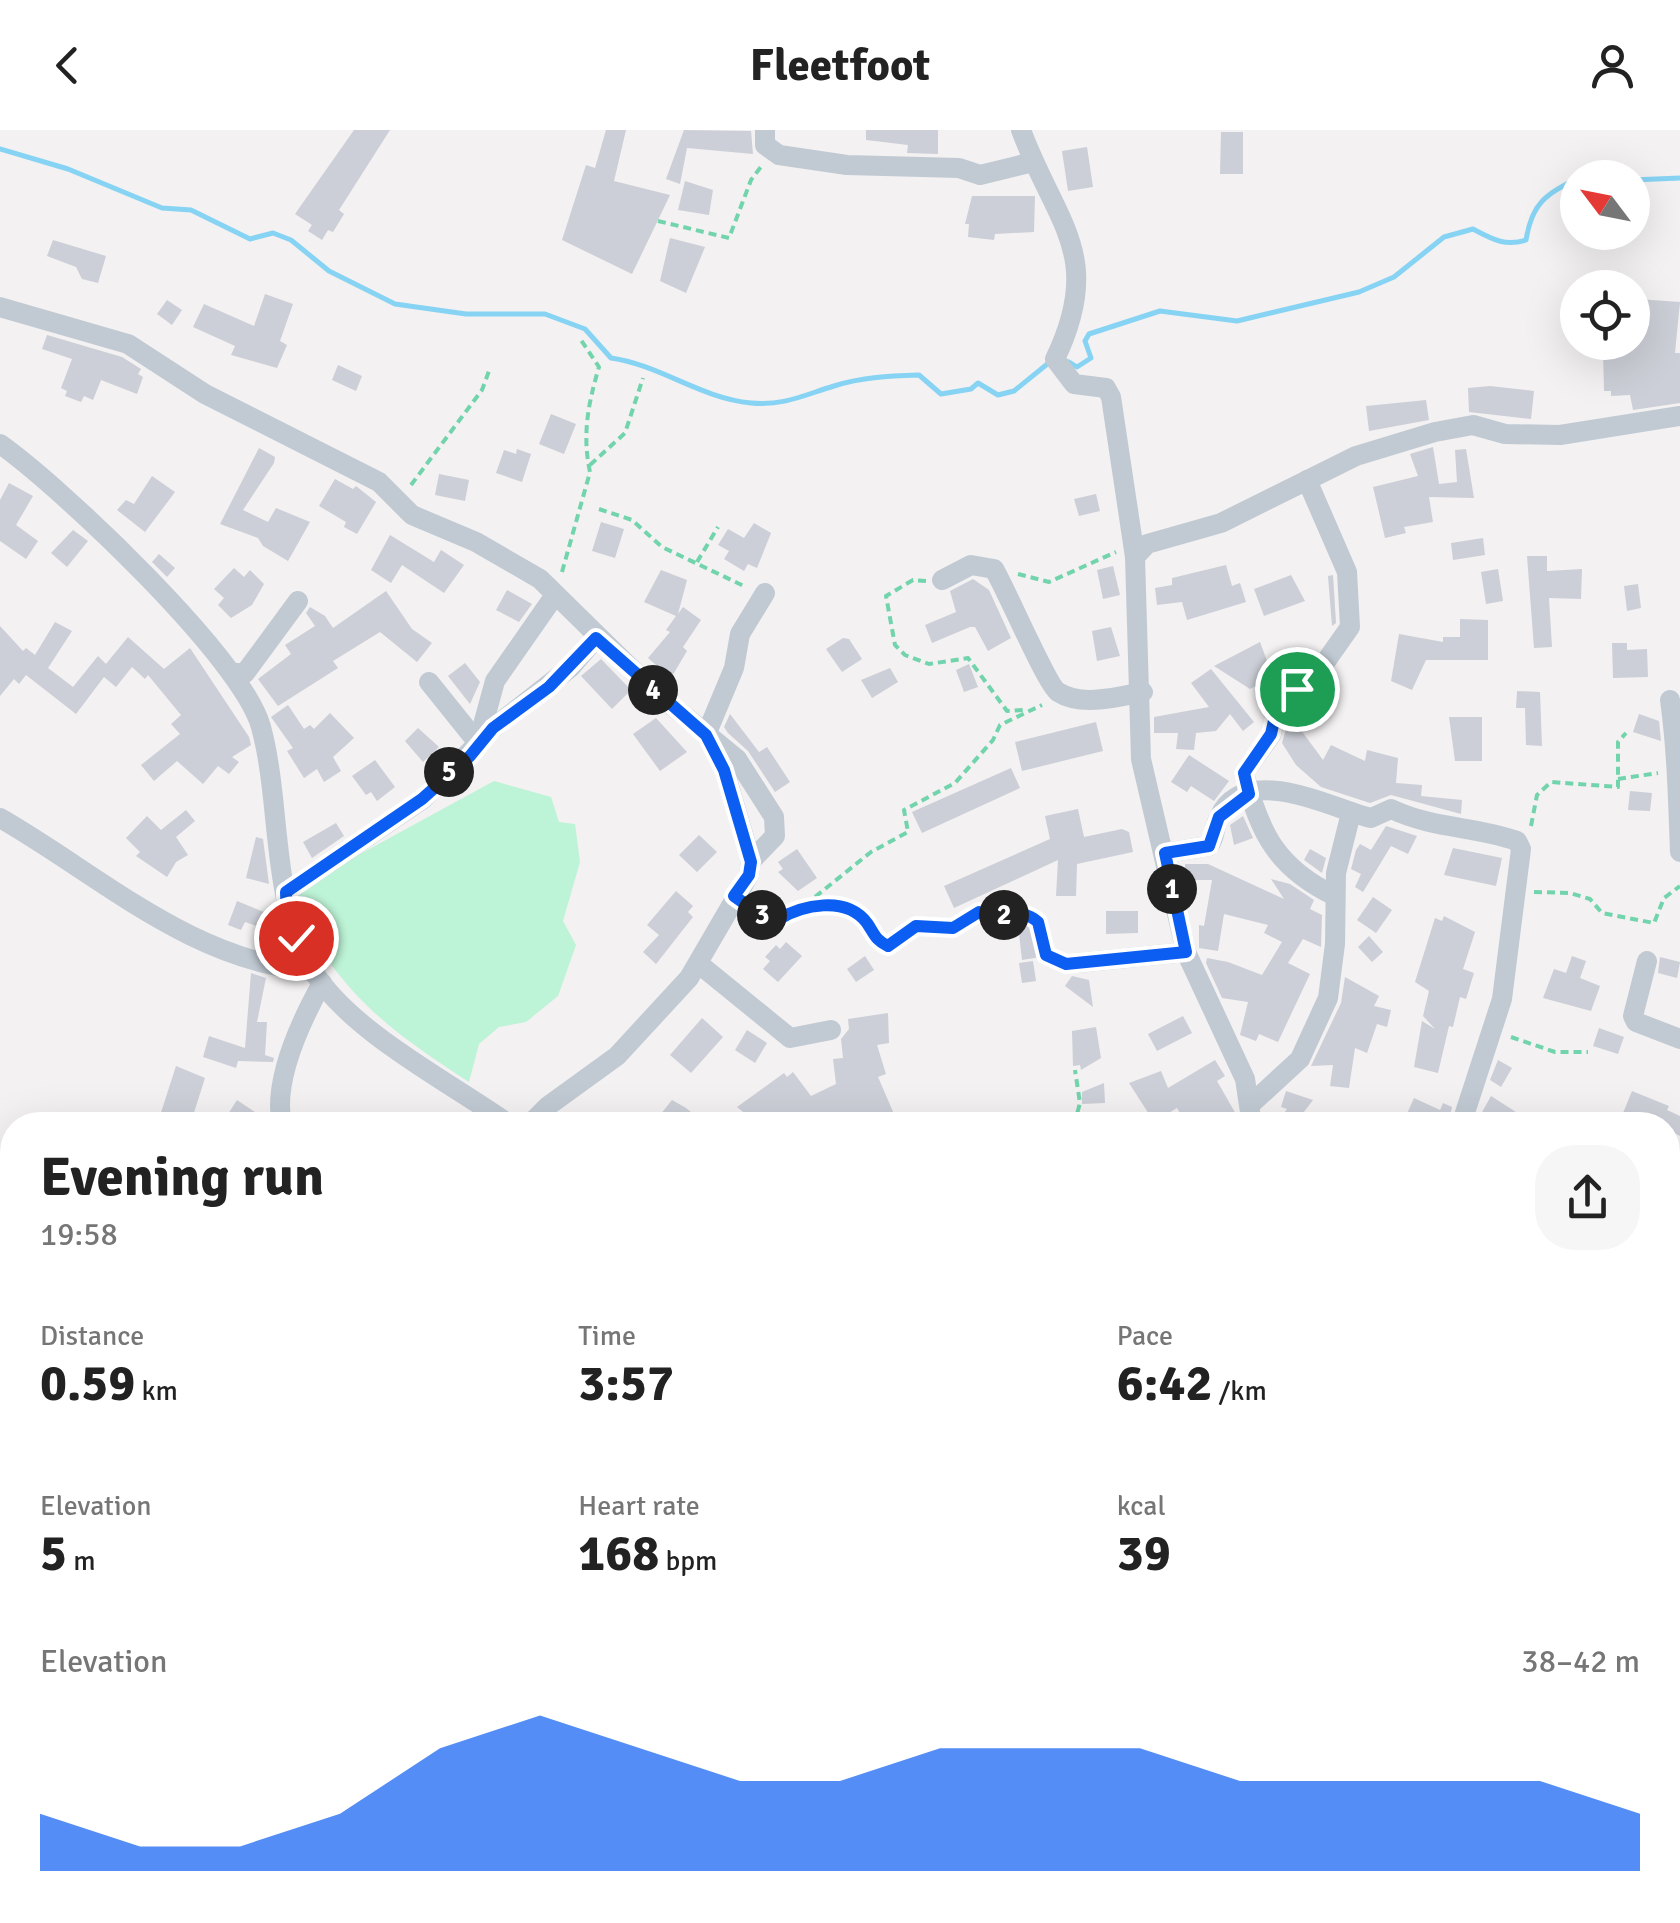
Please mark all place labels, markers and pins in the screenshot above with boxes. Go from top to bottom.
pin [1255,647,1340,732]
pin: 4 [628,665,678,715]
pin: 5 [424,747,474,797]
pin: 1 [1147,864,1197,914]
pin: 3 [737,890,787,940]
pin: 2 [979,890,1029,940]
pin [254,896,339,981]

